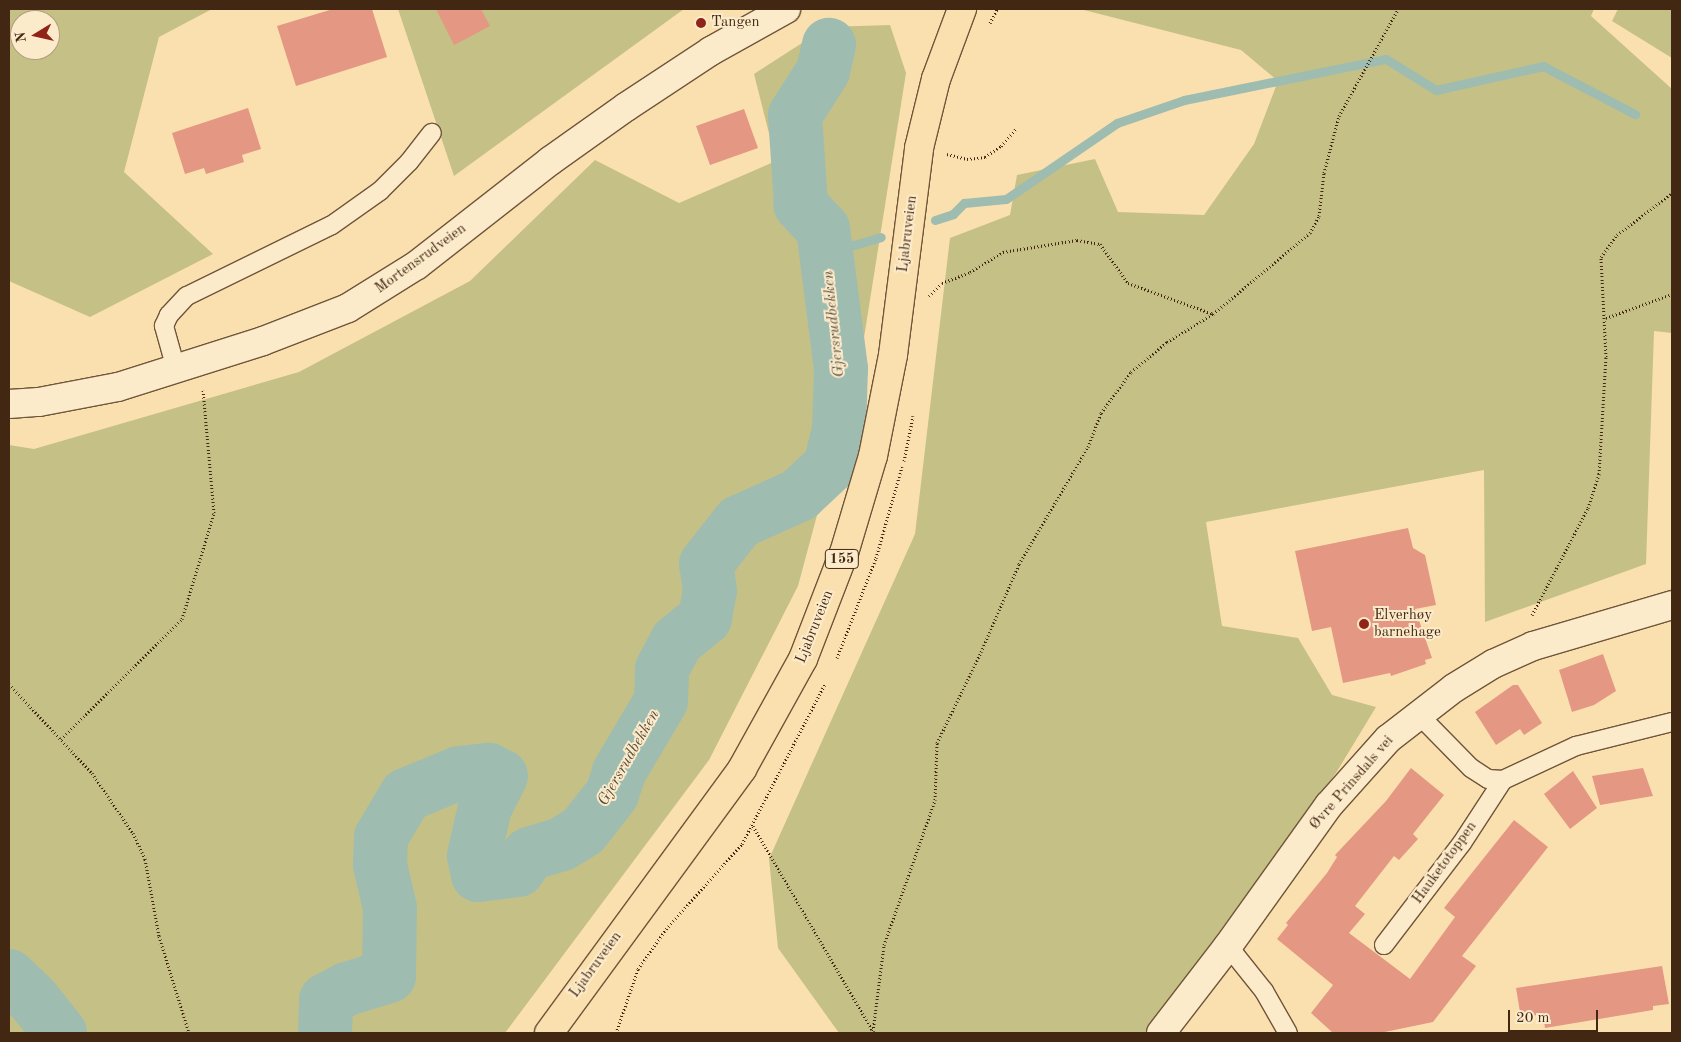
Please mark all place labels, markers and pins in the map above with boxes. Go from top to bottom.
place label: Tangen [711,14,760,32]
marker: Tangen [695,17,707,29]
place label: Elverhøy barnehage [1374,606,1441,641]
marker: Elverhøy barnehage [1358,618,1370,630]

